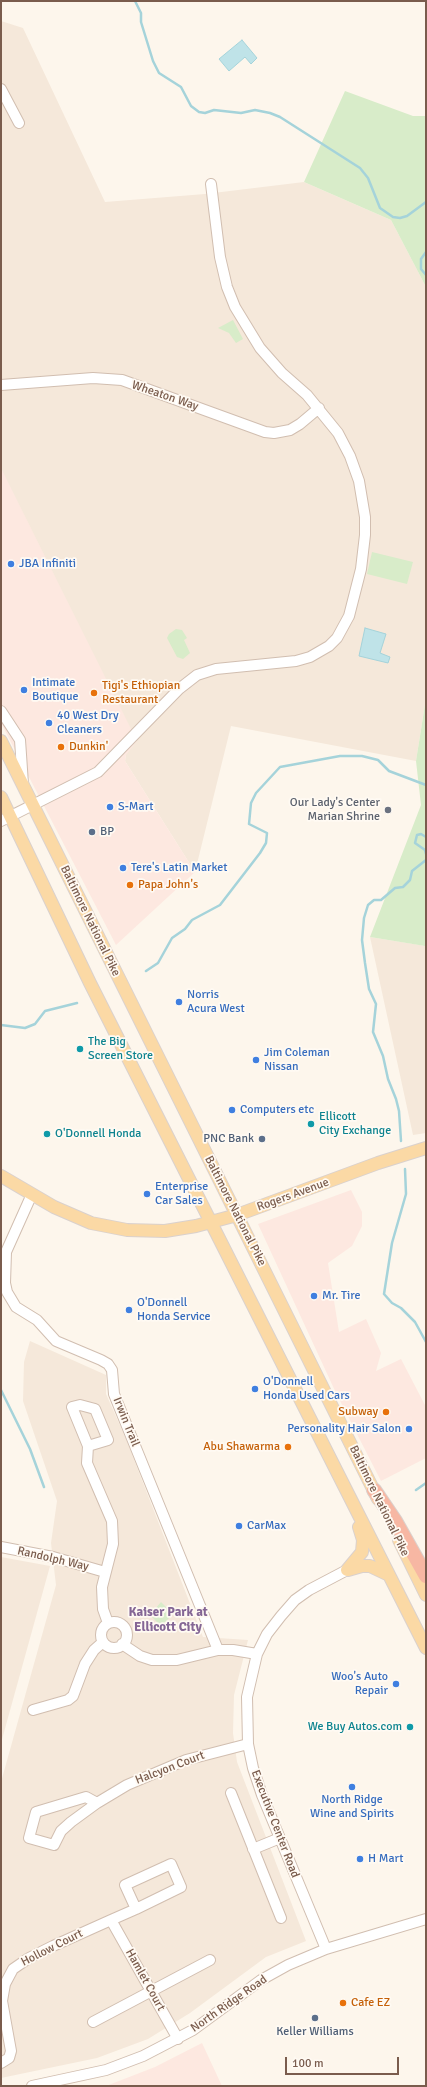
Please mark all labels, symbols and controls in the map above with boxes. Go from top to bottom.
street label: Wheaton Way [130,378,200,414]
place label: JBA Infiniti [19,557,76,571]
marker: JBA Infiniti [6,559,16,569]
place label: Intimate Boutique [32,676,78,704]
place label: Tigi's Ethiopian Restaurant [102,679,180,707]
marker: Intimate Boutique [19,685,29,695]
marker: Tigi's Ethiopian Restaurant [89,688,99,698]
place label: 40 West Dry Cleaners [57,709,119,737]
marker: 40 West Dry Cleaners [44,718,54,728]
place label: Dunkin' [69,740,108,754]
marker: Dunkin' [56,742,66,752]
place label: Our Lady's Center Marian Shrine [290,796,380,824]
place label: S-Mart [118,800,154,814]
marker: S-Mart [105,802,115,812]
marker: Our Lady's Center Marian Shrine [383,805,393,815]
place label: BP [100,825,114,839]
marker: BP [87,827,97,837]
place label: Tere's Latin Market [131,861,227,875]
street label: Baltimore National Pike [57,863,123,979]
marker: Tere's Latin Market [118,863,128,873]
place label: Papa John's [138,878,198,892]
marker: Papa John's [125,880,135,890]
place label: Norris Acura West [187,988,245,1016]
marker: Norris Acura West [174,997,184,1007]
place label: The Big Screen Store [88,1035,153,1063]
marker: The Big Screen Store [75,1044,85,1054]
place label: Jim Coleman Nissan [264,1046,330,1074]
marker: Jim Coleman Nissan [251,1055,261,1065]
place label: Computers etc [240,1103,314,1117]
marker: Computers etc [227,1105,237,1115]
place label: Ellicott City Exchange [319,1110,391,1138]
marker: Ellicott City Exchange [306,1119,316,1129]
place label: O'Donnell Honda [55,1127,141,1141]
marker: O'Donnell Honda [42,1129,52,1139]
place label: PNC Bank [203,1132,254,1146]
marker: PNC Bank [257,1134,267,1144]
street label: Baltimore National Pike [201,1154,269,1268]
street label: Rogers Avenue [255,1175,331,1215]
place label: Enterprise Car Sales [155,1180,208,1208]
marker: Enterprise Car Sales [142,1189,152,1199]
place label: Mr. Tire [322,1289,360,1303]
marker: Mr. Tire [309,1291,319,1301]
place label: O'Donnell Honda Service [137,1296,211,1324]
marker: O'Donnell Honda Service [124,1305,134,1315]
place label: O'Donnell Honda Used Cars [263,1375,350,1403]
marker: O'Donnell Honda Used Cars [250,1384,260,1394]
street label: Irwin Trail [110,1395,142,1449]
place label: Subway [338,1405,378,1419]
marker: Subway [381,1407,391,1417]
place label: Personality Hair Salon [287,1422,401,1436]
marker: Personality Hair Salon [404,1424,414,1434]
place label: Abu Shawarma [203,1440,280,1454]
marker: Abu Shawarma [283,1442,293,1452]
street label: Baltimore National Pike [346,1443,412,1559]
place label: CarMax [247,1519,286,1533]
marker: CarMax [234,1521,244,1531]
street label: Randolph Way [16,1544,90,1574]
district label: Kaiser Park at Ellicott City [128,1605,208,1636]
place label: Woo's Auto Repair [331,1670,388,1698]
marker: Woo's Auto Repair [391,1679,401,1689]
place label: We Buy Autos.com [308,1720,402,1734]
marker: We Buy Autos.com [405,1722,415,1732]
street label: Halcyon Court [133,1748,207,1788]
street label: Executive Center Road [248,1768,302,1880]
marker: North Ridge Wine and Spirits [347,1782,357,1792]
place label: North Ridge Wine and Spirits [310,1793,394,1821]
place label: H Mart [368,1852,403,1866]
marker: H Mart [355,1854,365,1864]
street label: Hollow Court [19,1926,85,1970]
street label: Hamlet Court [122,1946,168,2014]
street label: North Ridge Road [188,1972,270,2036]
place label: Cafe EZ [351,1996,390,2010]
marker: Cafe EZ [338,1998,348,2008]
marker: Keller Williams [310,2013,320,2023]
place label: Keller Williams [276,2025,354,2039]
scale bar [287,2049,401,2075]
text: 100 m [292,2056,324,2071]

